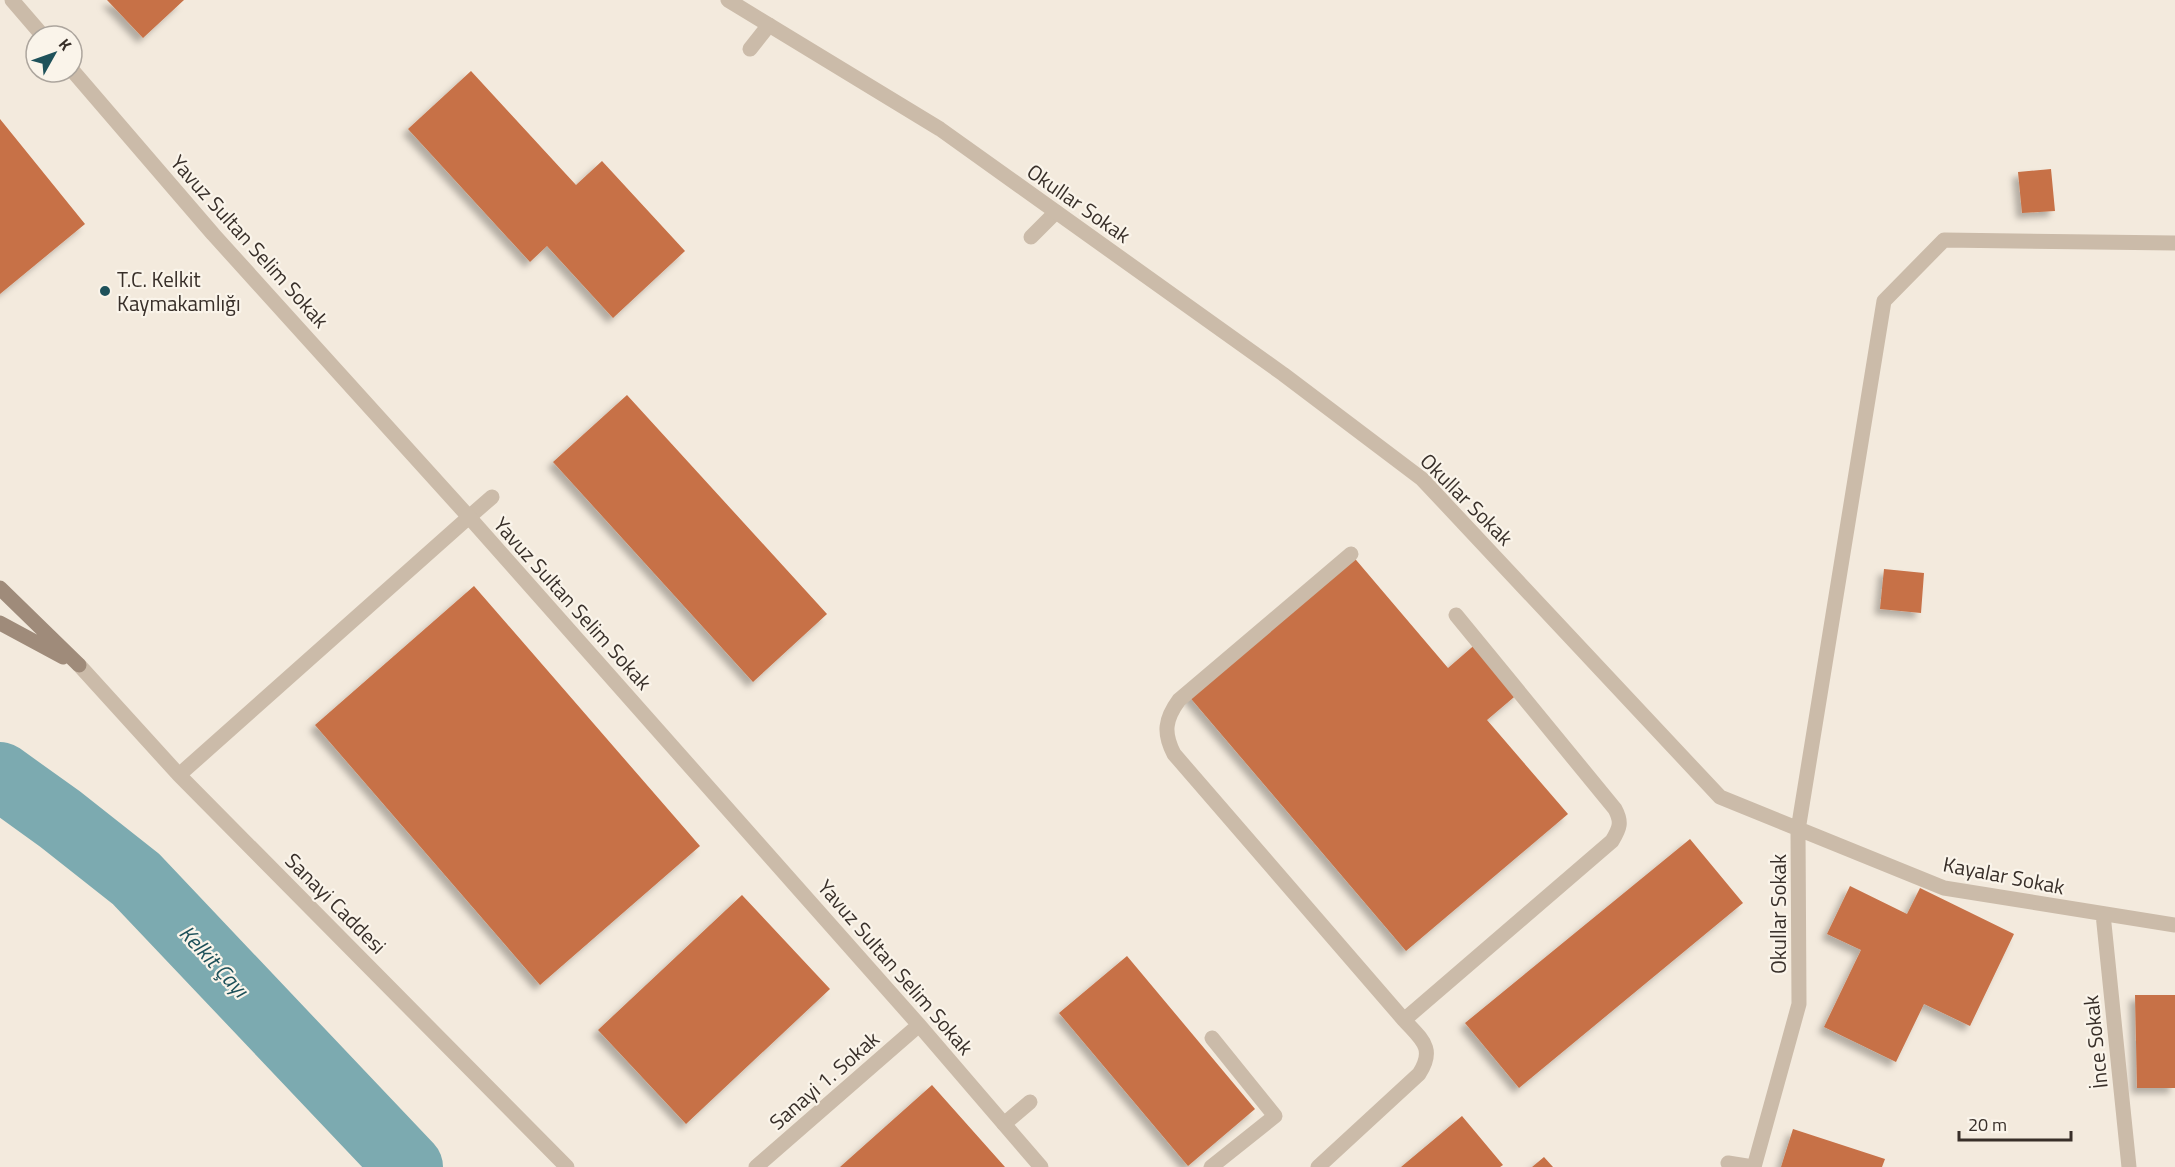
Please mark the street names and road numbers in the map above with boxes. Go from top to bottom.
street label: Yavuz Sultan Selim Sokak [163,147,337,335]
street label: Okullar Sokak [1021,155,1137,251]
street label: Okullar Sokak [1413,445,1521,553]
street label: Yavuz Sultan Selim Sokak [486,509,660,697]
street label: Sanayi Caddesi [278,845,394,961]
street label: Kayalar Sokak [1941,848,2067,902]
street label: Okullar Sokak [1762,854,1794,974]
street label: Yavuz Sultan Selim Sokak [811,872,981,1062]
street label: İnce Sokak [2074,994,2116,1090]
street label: Sanayi 1. Sokak [762,1023,886,1137]

